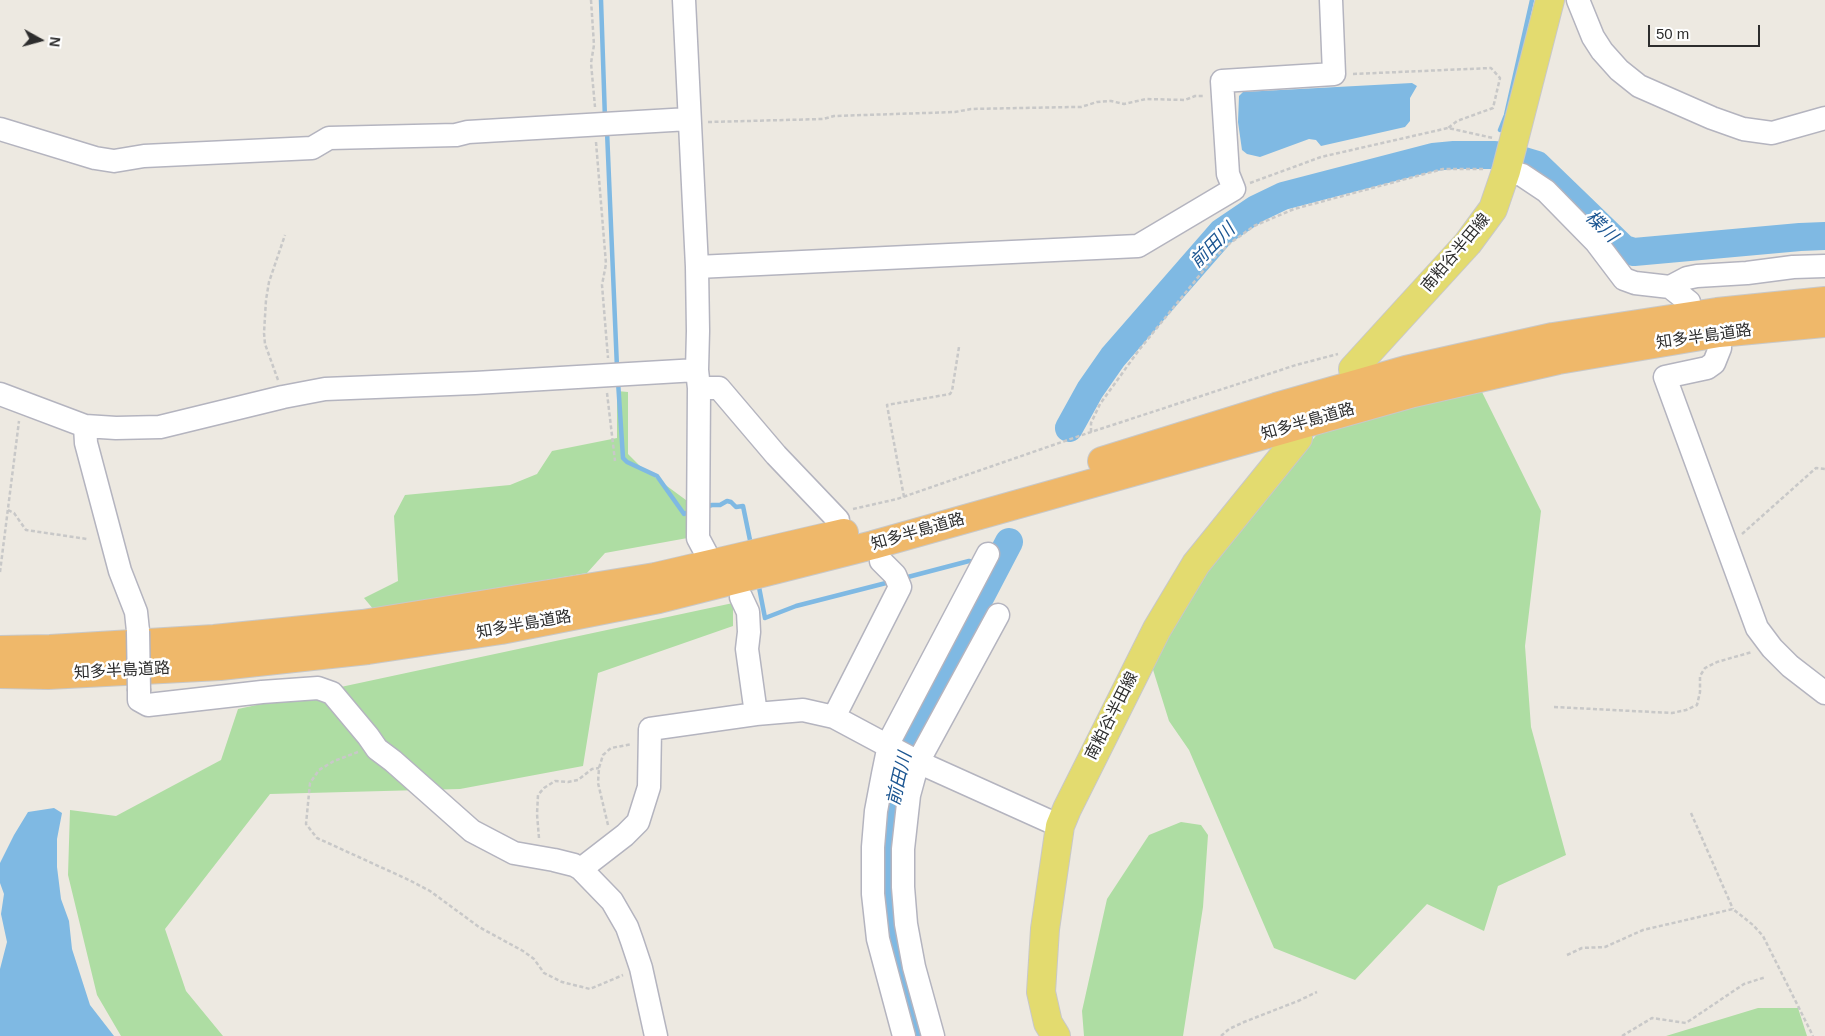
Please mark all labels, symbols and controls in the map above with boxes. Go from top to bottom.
north arrow [15,15,65,65]
scale bar [1650,15,1762,47]
text: 50 m [1656,25,1689,42]
text: N [46,36,63,48]
water label: 楪川 [1581,207,1621,247]
street label: 南粕谷半田線 [1418,210,1494,296]
water label: 前田川 [1186,219,1240,273]
street label: 知多半島道路 [1655,321,1753,353]
street label: 知多半島道路 [1259,400,1357,444]
street label: 知多半島道路 [869,510,967,554]
street label: 知多半島道路 [475,607,573,643]
street label: 知多半島道路 [74,659,170,683]
street label: 南粕谷半田線 [1082,669,1142,763]
water label: 前田川 [883,750,917,808]

